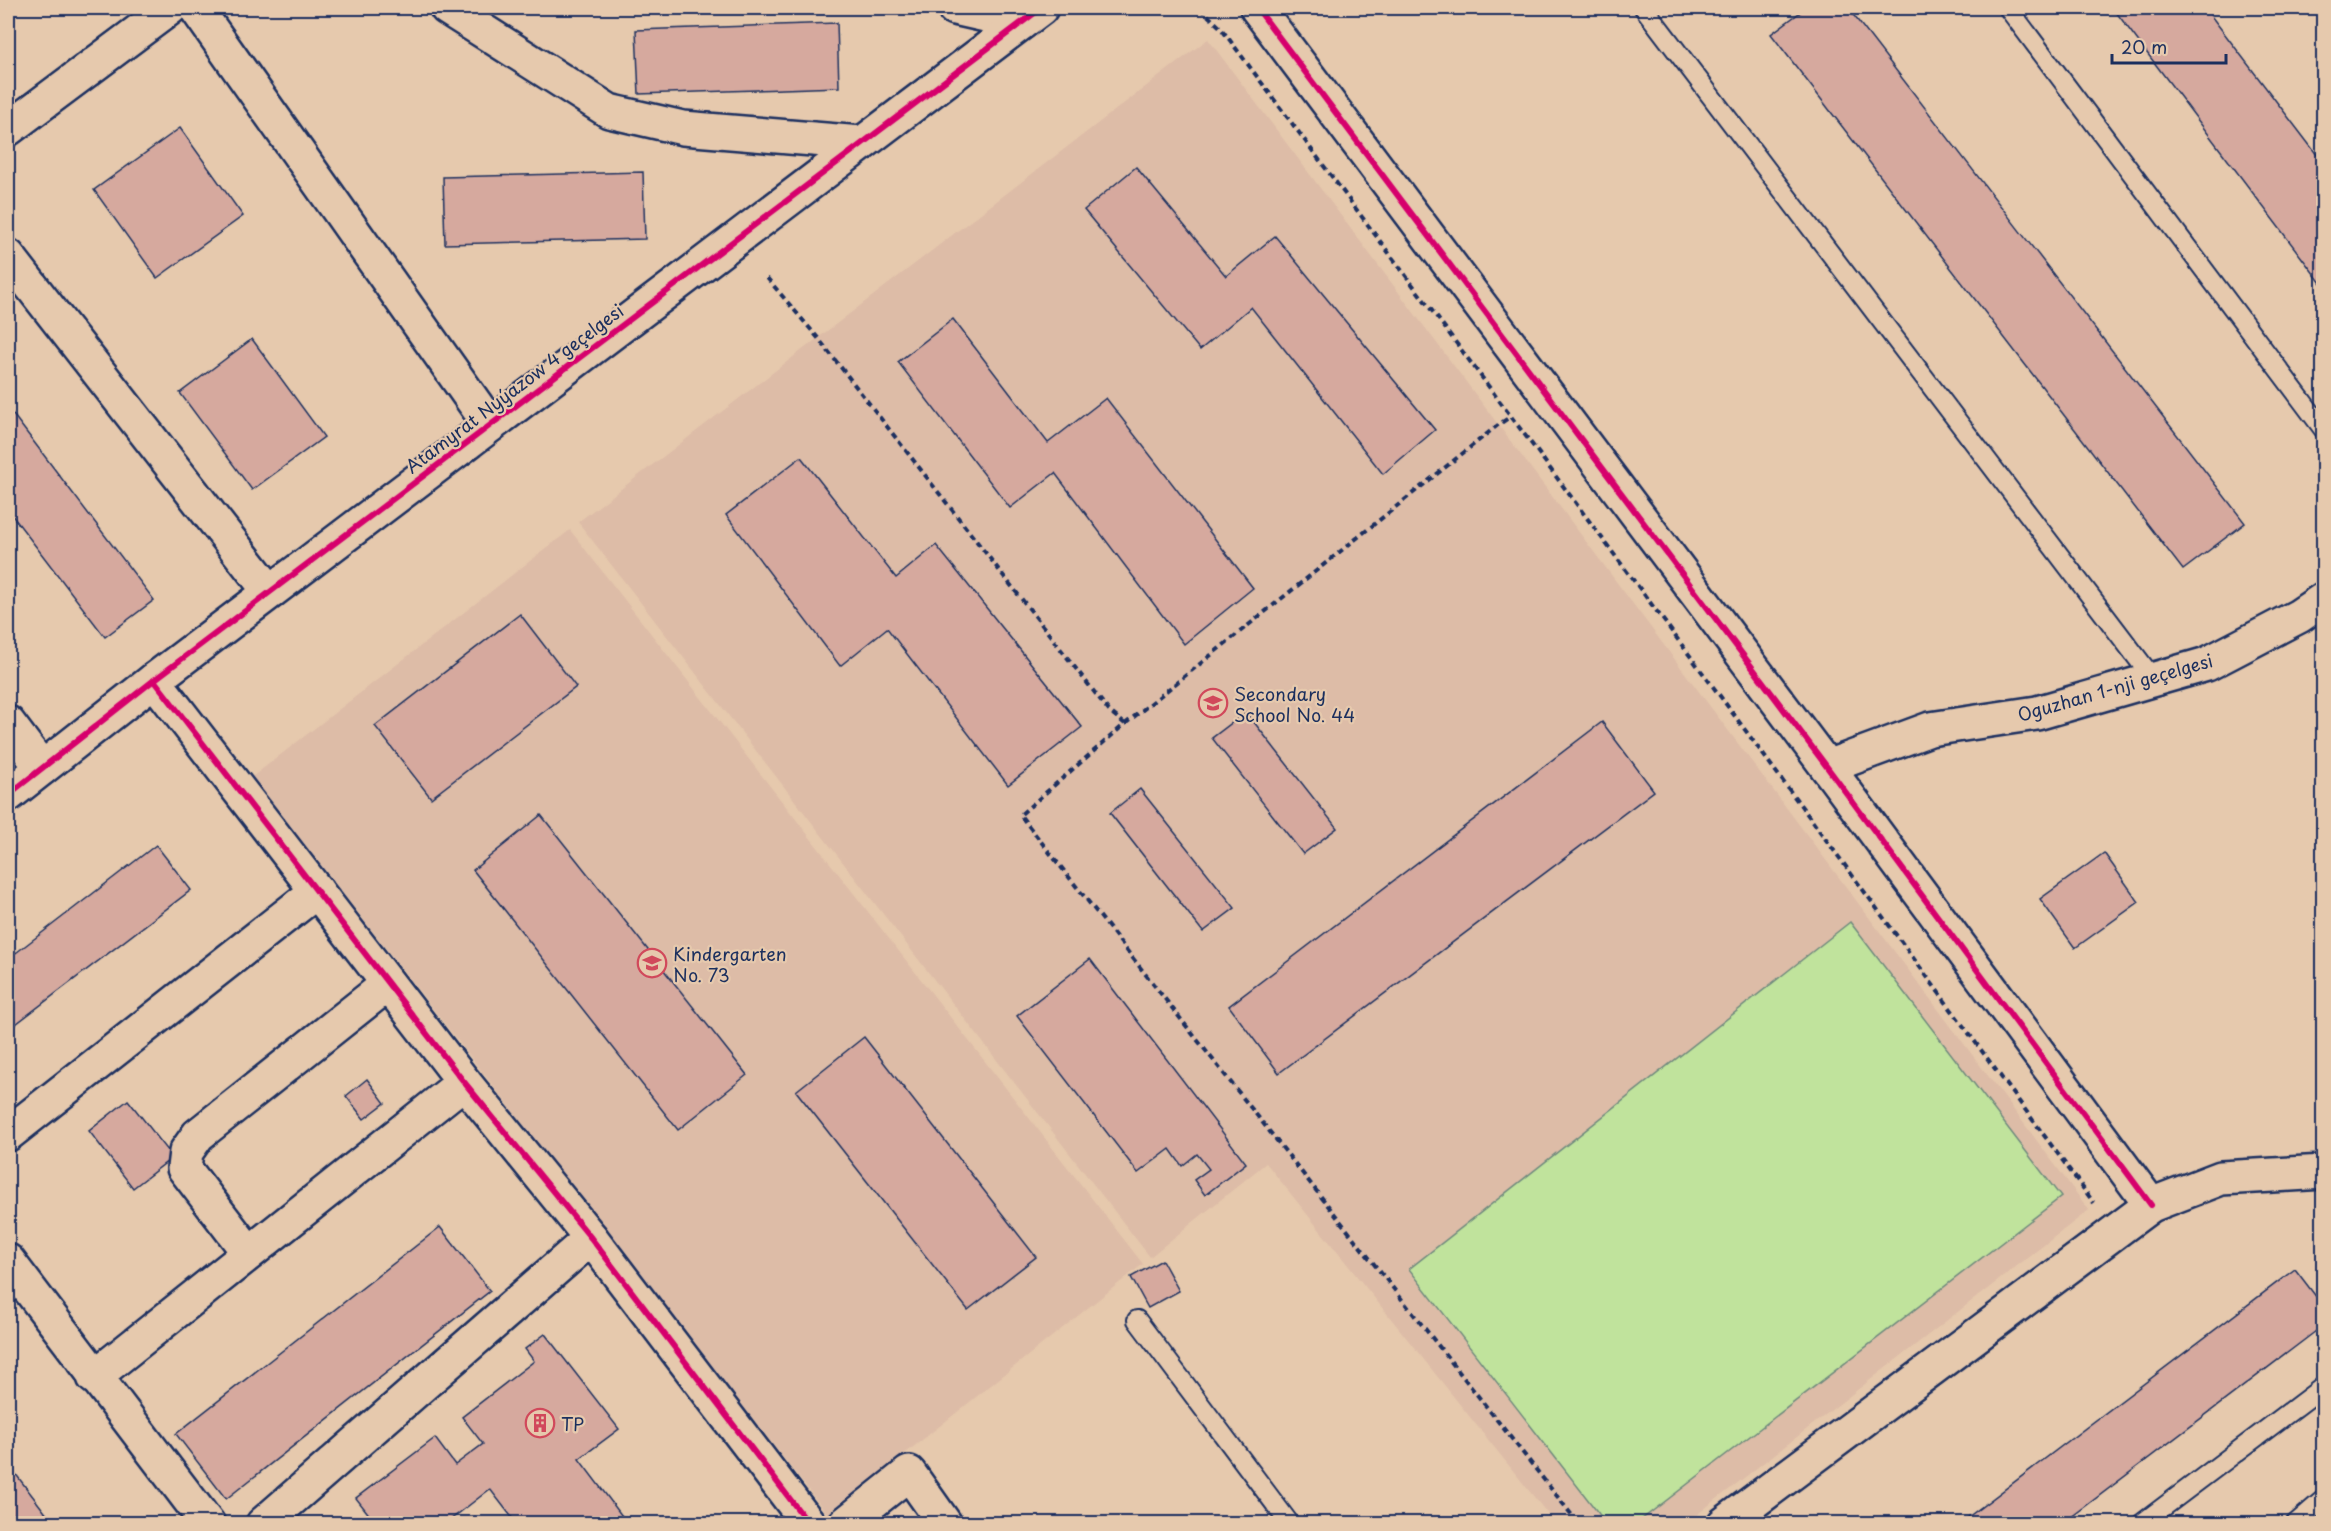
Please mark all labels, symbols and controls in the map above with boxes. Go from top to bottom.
scale bar [2112,27,2226,65]
text: 20 m [2121,33,2167,60]
street label: Atamyrat Nyýazow 4 geçelgesi [399,297,629,479]
street label: Oguzhan 1-nji geçelgesi [2014,646,2216,728]
place label: Secondary School No. 44 [1234,680,1355,728]
school or university icon: Secondary School No. 44 [1197,687,1229,719]
place label: Kindergarten No. 73 [673,940,787,988]
school or university icon: Kindergarten No. 73 [636,947,668,979]
building icon: TP [524,1407,556,1439]
place label: TP [561,1410,584,1437]

